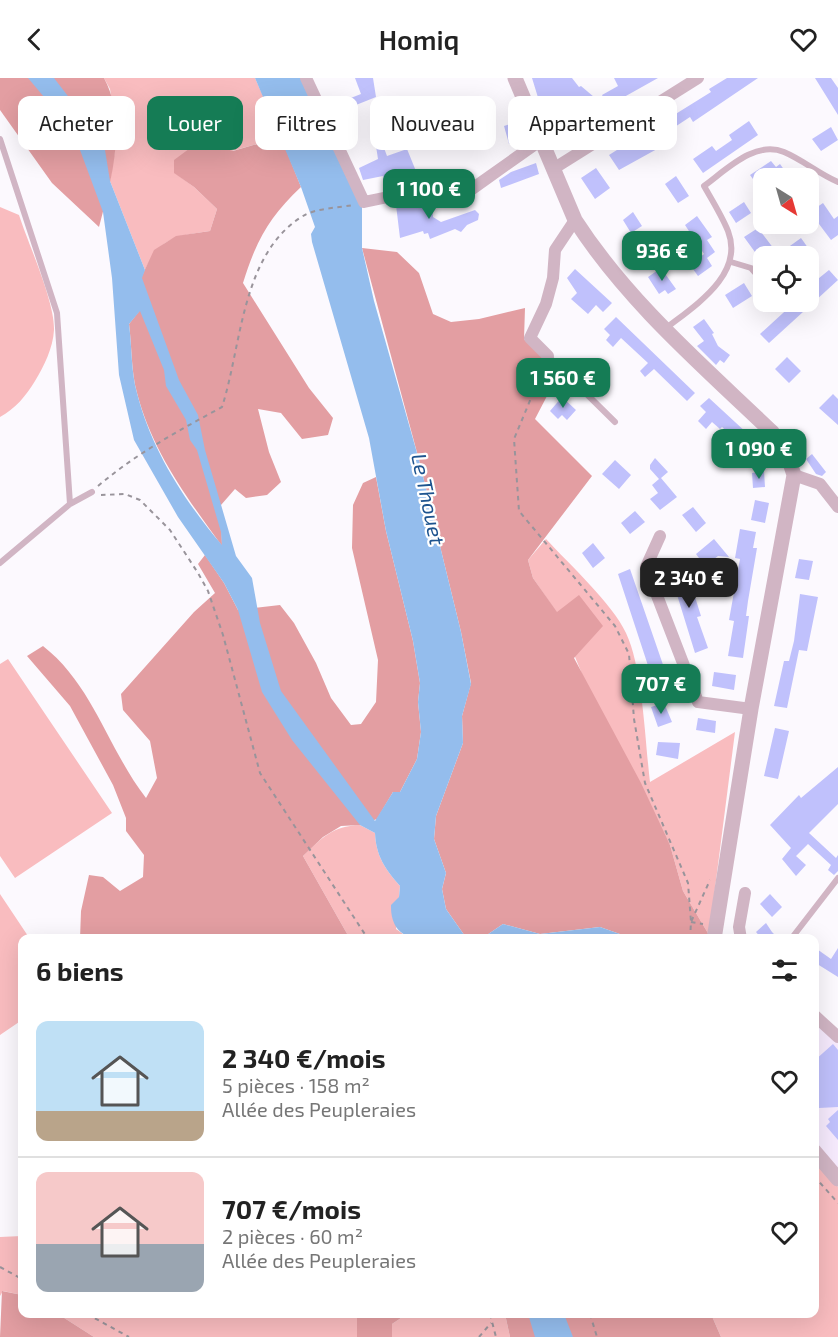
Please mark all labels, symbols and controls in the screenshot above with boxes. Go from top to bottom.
icon: back [18,23,51,56]
text: Homiq [379,23,459,55]
icon: heart [787,23,820,56]
chip: Acheter [18,96,135,150]
chip: Louer [147,96,243,150]
chip: Filtres [255,96,358,150]
chip: Nouveau [370,96,496,150]
chip: Appartement [508,96,677,150]
north arrow [753,168,819,234]
map controls [753,168,819,312]
pin: 1 100 € [374,169,484,220]
text: 1 100 € [397,176,461,200]
pin: 936 € [620,231,704,282]
text: 936 € [636,238,688,262]
button: locate [753,246,819,312]
pin: 1 560 € [508,358,618,409]
text: 1 560 € [530,365,596,389]
pin: 1 090 € [704,429,814,480]
text: 1 090 € [725,436,793,460]
water label: Le Thouet [407,451,451,547]
pin: 2 340 € [634,558,744,609]
text: 2 340 € [654,565,724,589]
pin: 707 € [619,664,703,715]
text: 707 € [636,671,686,695]
icon: filters [768,954,801,987]
text: 6 biens [36,955,124,986]
text: 2 340 €/mois [222,1042,386,1073]
icon: home [84,1045,156,1117]
icon: heart [768,1065,801,1098]
text: 5 pièces · 158 m² [222,1073,370,1097]
text: Allée des Peupleraies [222,1097,416,1121]
text: 707 €/mois [222,1193,361,1224]
icon: home [84,1196,156,1268]
icon: heart [768,1216,801,1249]
text: 2 pièces · 60 m² [222,1224,363,1248]
text: Allée des Peupleraies [222,1248,416,1272]

